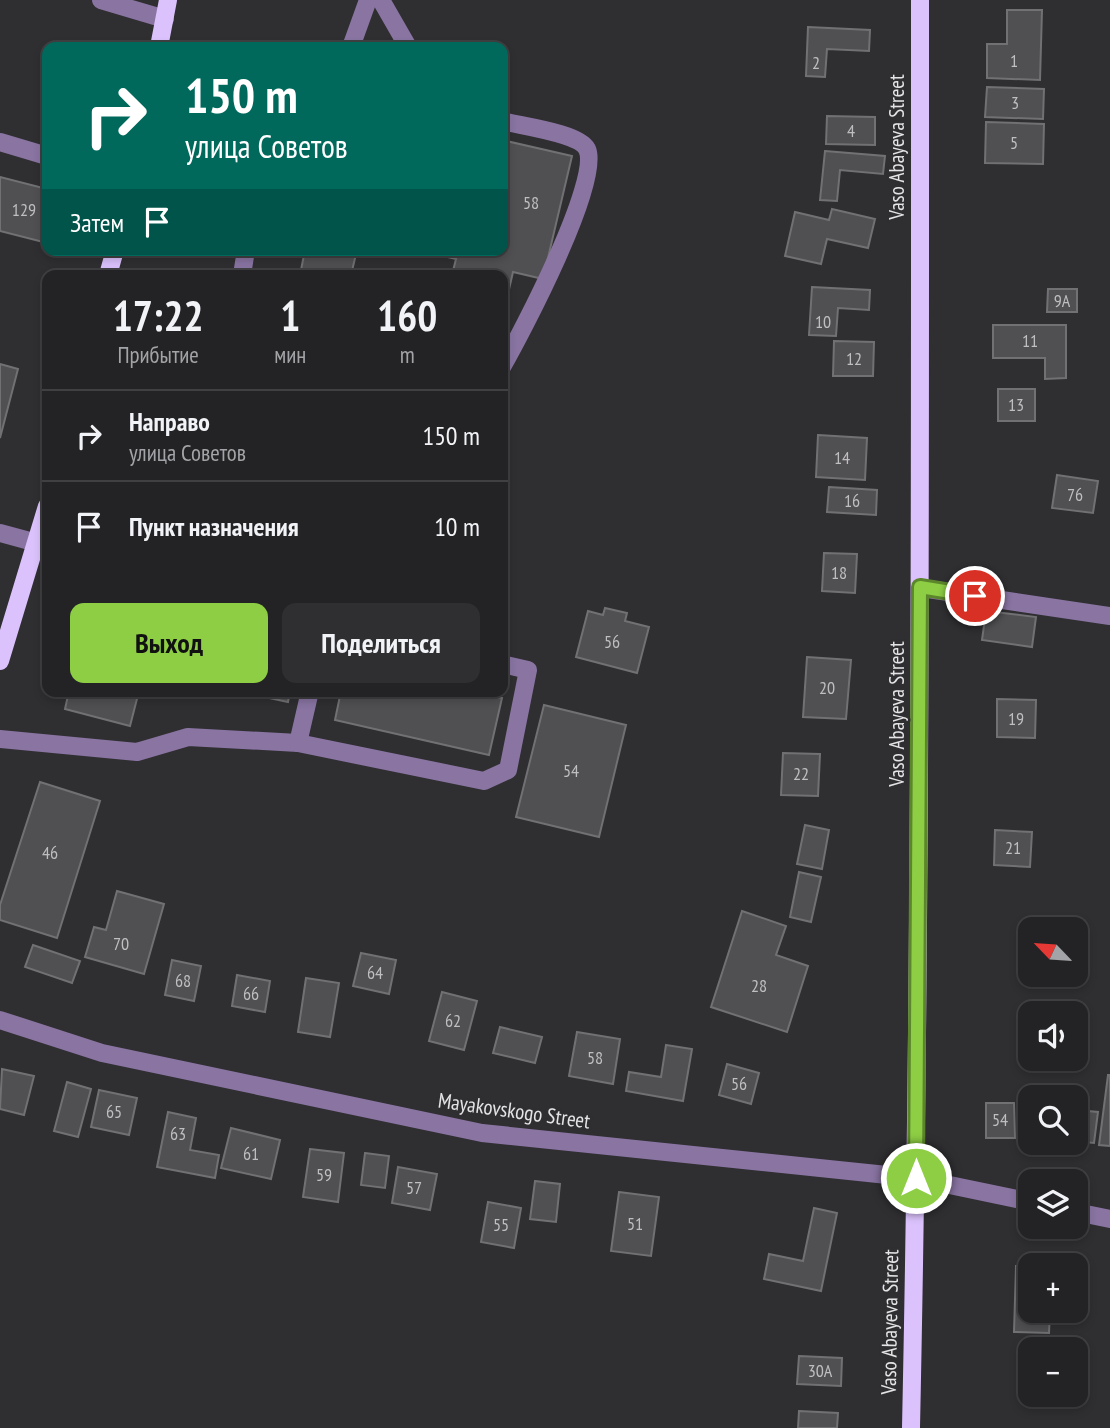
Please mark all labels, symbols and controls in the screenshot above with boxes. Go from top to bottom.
house number: 1 [1010,49,1018,72]
house number: 2 [812,51,820,74]
text: 150 m [185,63,298,127]
icon: right [70,70,161,161]
street label: Vaso Abayeva Street [883,74,910,221]
house number: 3 [1011,91,1019,114]
house number: 4 [847,119,855,142]
text: улица Советов [185,125,348,167]
house number: 5 [1010,131,1018,154]
house number: 58 [523,191,539,214]
house number: 129 [12,198,36,221]
icon: arrive [138,203,176,241]
text: Затем [70,206,124,239]
text: 17:22 [113,288,204,343]
text: 1 [280,288,300,343]
text: 160 [377,288,437,343]
house number: 9А [1054,289,1071,312]
house number: 10 [815,310,831,333]
house number: 11 [1022,329,1038,352]
text: Прибытие [117,340,199,369]
text: мин [274,340,306,369]
text: m [400,340,415,369]
house number: 12 [846,347,862,370]
house number: 13 [1008,393,1024,416]
text: Направо [129,405,210,438]
icon: right [70,417,108,455]
text: 150 m [422,419,480,452]
text: улица Советов [129,438,246,467]
house number: 14 [834,446,850,469]
house number: 76 [1067,483,1083,506]
house number: 16 [844,489,860,512]
icon: arrive [70,508,108,546]
text: Пункт назначения [129,510,299,543]
text: 10 m [434,510,480,543]
house number: 18 [831,561,847,584]
pin [945,566,1005,626]
icon: arrive [956,577,994,615]
button: Выход [70,603,268,683]
button: Поделиться [282,603,480,683]
house number: 56 [604,630,620,653]
street label: Vaso Abayeva Street [883,641,910,788]
house number: 20 [819,676,835,699]
house number: 19 [1008,707,1024,730]
house number: 54 [563,759,579,782]
house number: 22 [793,762,809,785]
house number: 21 [1005,836,1021,859]
house number: 46 [42,841,58,864]
north arrow [1018,917,1088,987]
map controls [1018,917,1088,1407]
house number: 70 [113,932,129,955]
house number: 64 [367,961,383,984]
house number: 68 [175,969,191,992]
house number: 28 [751,974,767,997]
house number: 66 [243,982,259,1005]
button: sound [1018,1001,1088,1071]
house number: 62 [445,1009,461,1032]
house number: 58 [587,1046,603,1069]
house number: 56 [731,1072,747,1095]
button: search [1018,1085,1088,1155]
street label: Mayakovskogo Street [436,1086,592,1135]
house number: 65 [106,1100,122,1123]
house number: 54 [992,1108,1008,1131]
house number: 63 [170,1122,186,1145]
position arrow [879,1141,953,1215]
house number: 61 [243,1142,259,1165]
house number: 59 [316,1163,332,1186]
button: layers [1018,1169,1088,1239]
house number: 57 [406,1176,422,1199]
house number: 51 [627,1212,643,1235]
house number: 55 [493,1213,509,1236]
street label: Vaso Abayeva Street [875,1249,904,1396]
button: + [1018,1253,1088,1323]
button: − [1018,1337,1088,1407]
house number: 30А [808,1359,833,1382]

